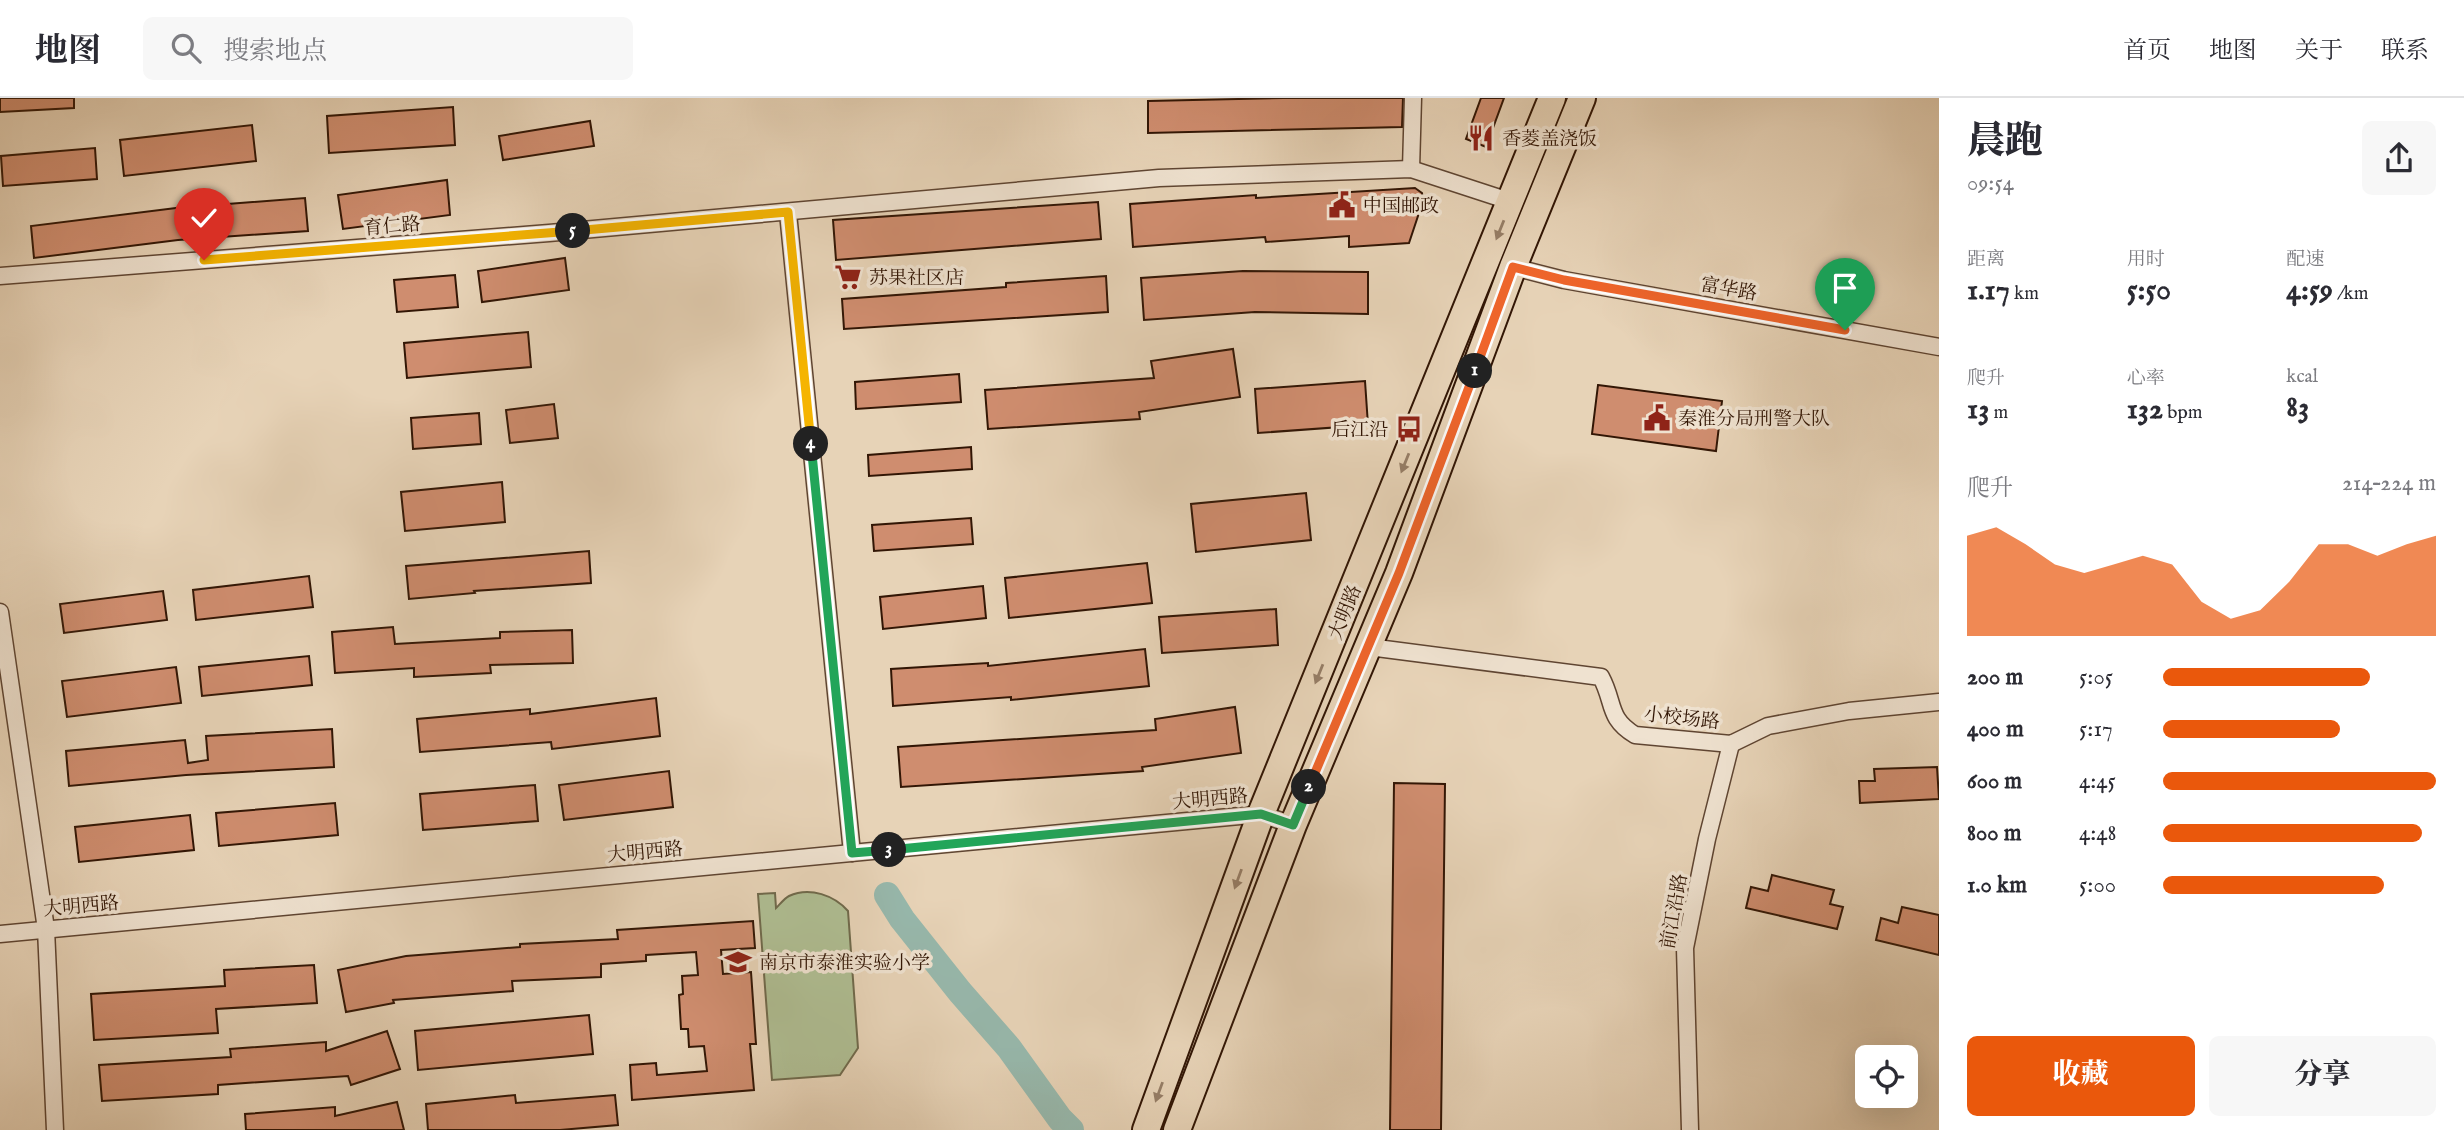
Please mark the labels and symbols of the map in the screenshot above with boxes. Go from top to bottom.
restaurant icon: 香菱盖浇饭 [1466,123,1496,153]
place label: 香菱盖浇饭 [1502,128,1597,152]
pin [174,188,234,260]
public building icon: 中国邮政 [1327,190,1357,220]
place label: 中国邮政 [1363,195,1439,219]
street label: 育仁路 [363,213,422,241]
pin: 5 [556,214,590,248]
one-way arrow [1495,219,1506,240]
pin [1815,258,1875,330]
supermarket icon: 苏果社区店 [833,262,863,292]
place label: 苏果社区店 [869,267,964,291]
street label: 富华路 [1698,273,1759,307]
pin: 1 [1458,354,1492,388]
public building icon: 秦淮分局刑警大队 [1642,403,1672,433]
place label: 秦淮分局刑警大队 [1678,408,1830,432]
bus stop icon: 后江沿 [1394,414,1424,444]
place label: 后江沿 [1331,419,1388,443]
pin: 4 [794,426,828,462]
one-way arrow [1399,453,1411,473]
street label: 大明路 [1324,582,1368,644]
one-way arrow [1313,663,1324,684]
street label: 小校场路 [1643,703,1721,735]
pin: 2 [1292,770,1326,804]
street label: 大明西路 [1171,785,1249,815]
pin: 3 [872,832,906,868]
street label: 大明西路 [606,838,684,868]
one-way arrow [1232,868,1243,889]
street label: 前江沿路 [1657,872,1693,951]
street label: 大明西路 [42,892,120,922]
school or university icon: 南京市泰淮实验小学 [723,947,753,977]
place label: 南京市泰淮实验小学 [759,952,930,976]
one-way arrow [1154,1082,1165,1103]

